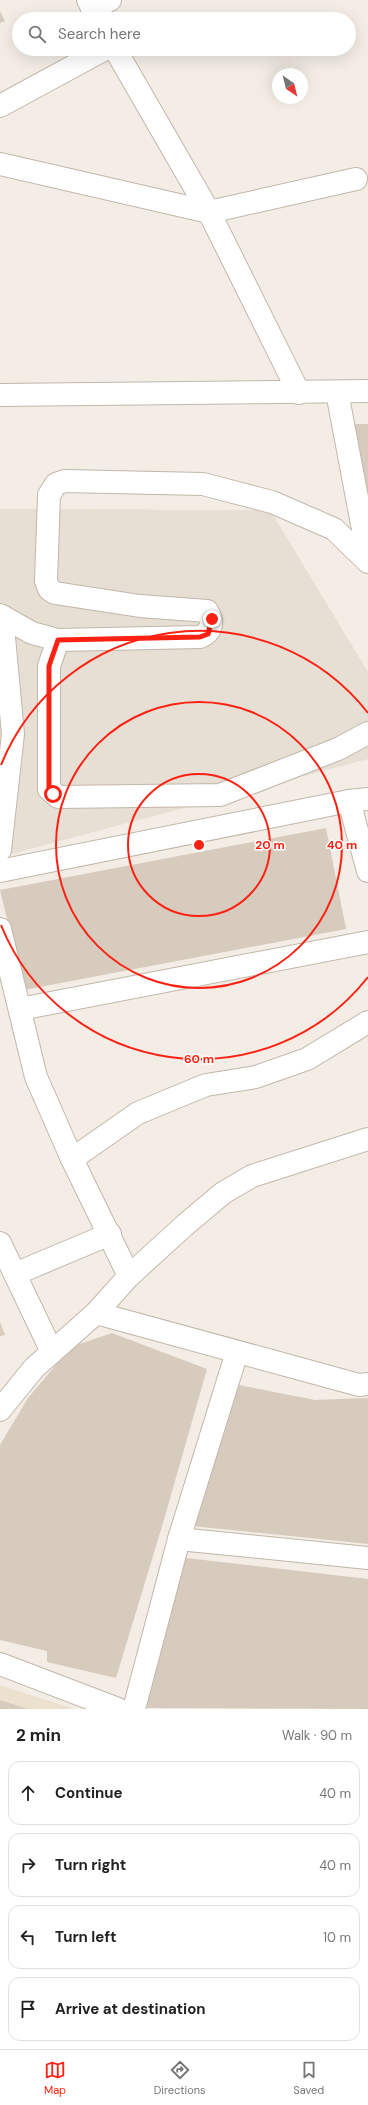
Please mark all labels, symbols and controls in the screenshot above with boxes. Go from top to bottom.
search box [12,12,356,56]
icon: search [26,23,48,45]
text: Search here [58,24,141,44]
north arrow [272,68,308,104]
route end [203,610,221,628]
route start [44,785,62,803]
text: 20 m [255,837,285,853]
text: 40 m [327,837,357,853]
centre of rings [192,838,206,852]
text: 60 m [184,1051,214,1067]
text: 2 min [16,1724,61,1746]
text: Walk · 90 m [282,1727,352,1744]
icon: ahead [17,1782,39,1804]
text: Continue [55,1783,123,1803]
text: 40 m [319,1785,351,1802]
icon: right [17,1854,39,1876]
text: Turn right [55,1855,126,1875]
text: 40 m [319,1857,351,1874]
icon: left [17,1926,39,1948]
text: Turn left [55,1927,116,1947]
text: 10 m [323,1929,351,1946]
icon: arrive [17,1998,39,2020]
text: Arrive at destination [55,1999,206,2019]
tab: Map [44,2059,66,2097]
tab: Directions [154,2059,206,2097]
tab: Saved [293,2059,324,2097]

